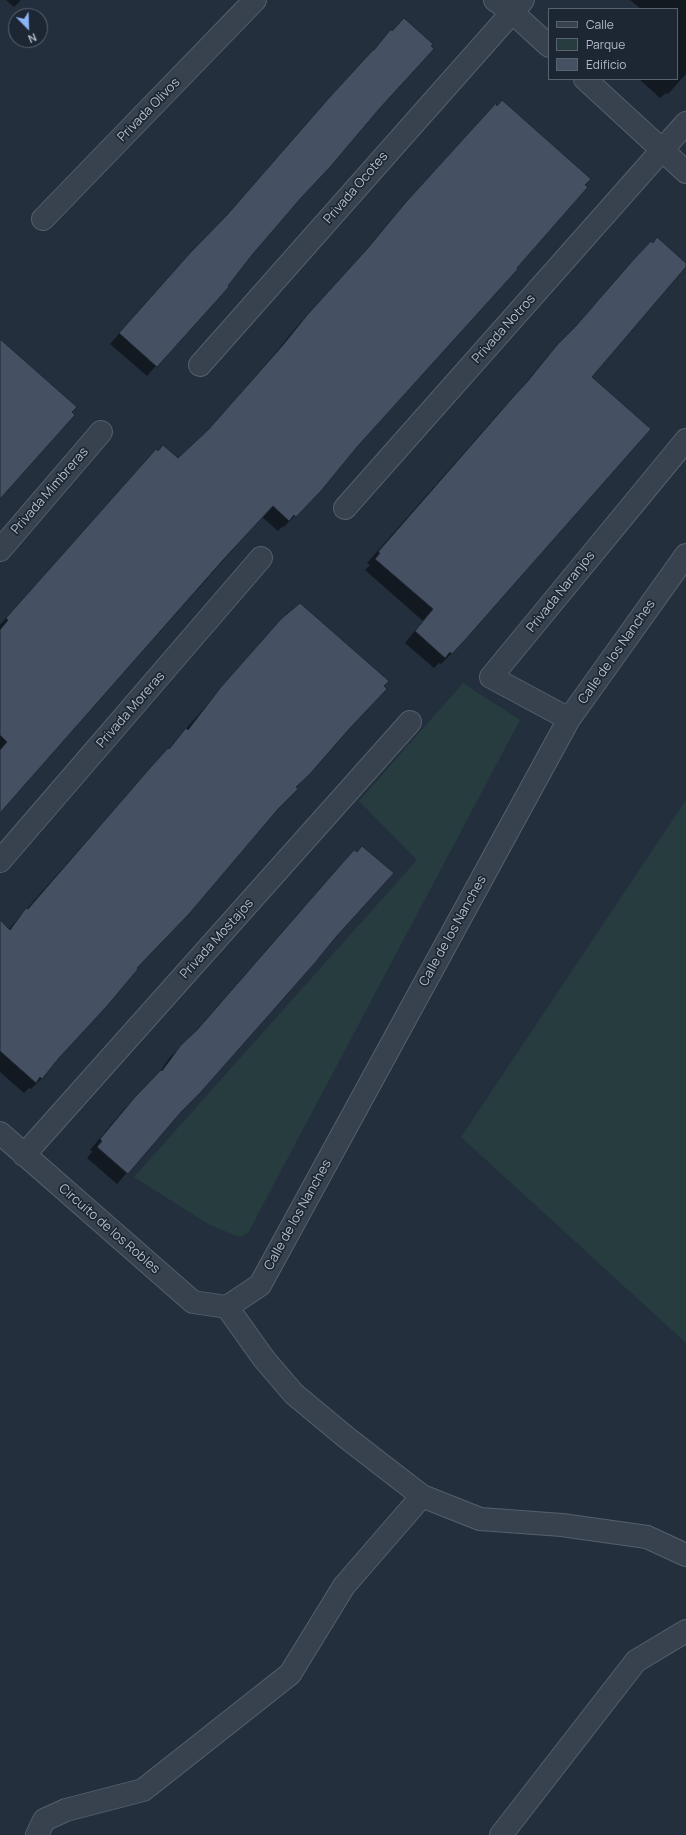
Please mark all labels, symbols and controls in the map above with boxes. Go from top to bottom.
north arrow [8,8,48,48]
legend [548,8,678,80]
text: Calle [586,16,614,33]
text: N [26,30,39,47]
text: Parque [586,36,625,53]
text: Edificio [586,56,626,73]
street label: Privada Olivos [115,75,183,145]
street label: Privada Ocotes [321,149,391,227]
street label: Privada Notros [469,291,539,367]
street label: Privada Mimbreras [8,444,92,538]
street label: Privada Naranjos [524,548,598,636]
street label: Calle de los Nanches [575,597,659,707]
street label: Privada Moreras [94,669,168,751]
street label: Calle de los Nanches [416,873,490,989]
street label: Privada Mostajos [177,896,257,982]
street label: Calle de los Nanches [261,1157,335,1273]
street label: Circuito de los Robles [55,1181,163,1277]

